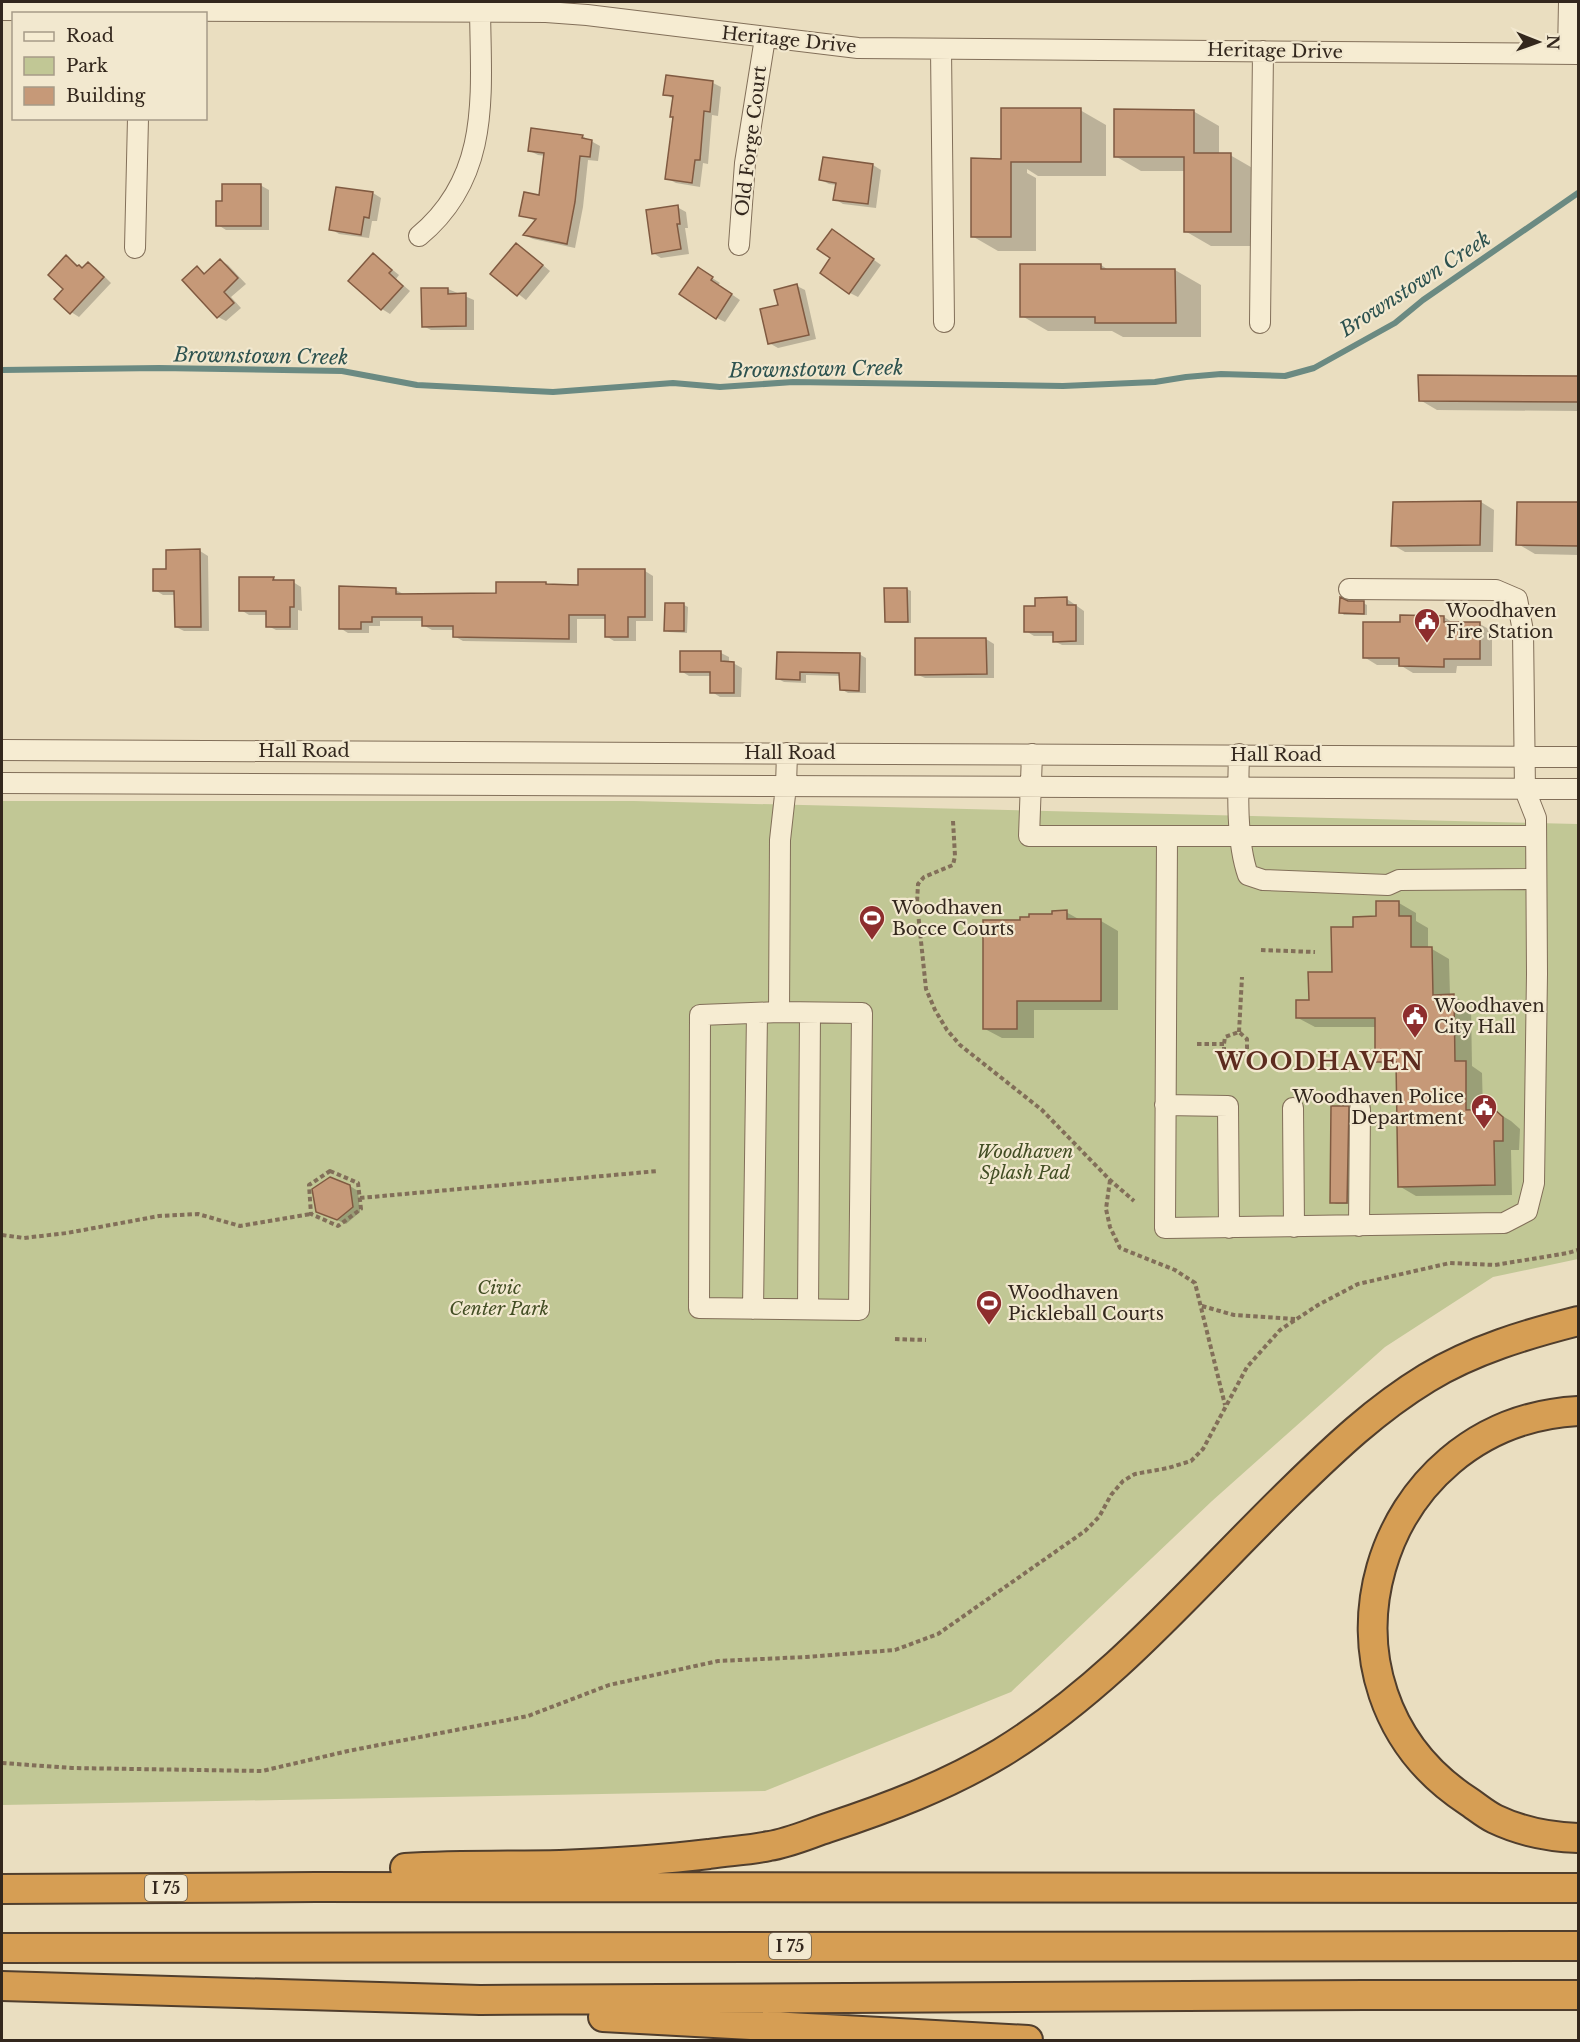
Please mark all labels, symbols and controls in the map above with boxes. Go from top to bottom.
legend [12,12,207,120]
north arrow [1508,12,1568,72]
street label: Heritage Drive [720,22,858,58]
text: Road [66,25,114,47]
text: N [1543,35,1563,50]
street label: Heritage Drive [1207,39,1343,63]
text: Park [66,55,108,77]
street label: Old Forge Court [731,64,771,218]
text: Building [66,85,145,107]
water label: Brownstown Creek [1334,226,1495,342]
water label: Brownstown Creek [172,342,349,370]
water label: Brownstown Creek [727,355,904,383]
place label: Woodhaven Fire Station [1445,600,1557,643]
public building icon: Woodhaven Fire Station [1412,606,1442,644]
street label: Hall Road [258,740,350,762]
street label: Hall Road [744,742,836,764]
street label: Hall Road [1230,744,1322,766]
place label: Woodhaven Bocce Courts [891,897,1014,940]
sports icon: Woodhaven Bocce Courts [857,903,887,941]
place label: Woodhaven City Hall [1433,995,1545,1038]
public building icon: Woodhaven City Hall [1400,1001,1430,1039]
district label: WOODHAVEN [1214,1047,1425,1076]
place label: Woodhaven Police Department [1292,1086,1464,1129]
public building icon: Woodhaven Police Department [1469,1092,1499,1130]
park label: Woodhaven Splash Pad [977,1141,1073,1184]
park label: Civic Center Park [449,1277,549,1320]
place label: Woodhaven Pickleball Courts [1007,1282,1164,1325]
sports icon: Woodhaven Pickleball Courts [974,1288,1004,1326]
road number: I 75 [145,1875,187,1901]
road number: I 75 [769,1933,811,1959]

